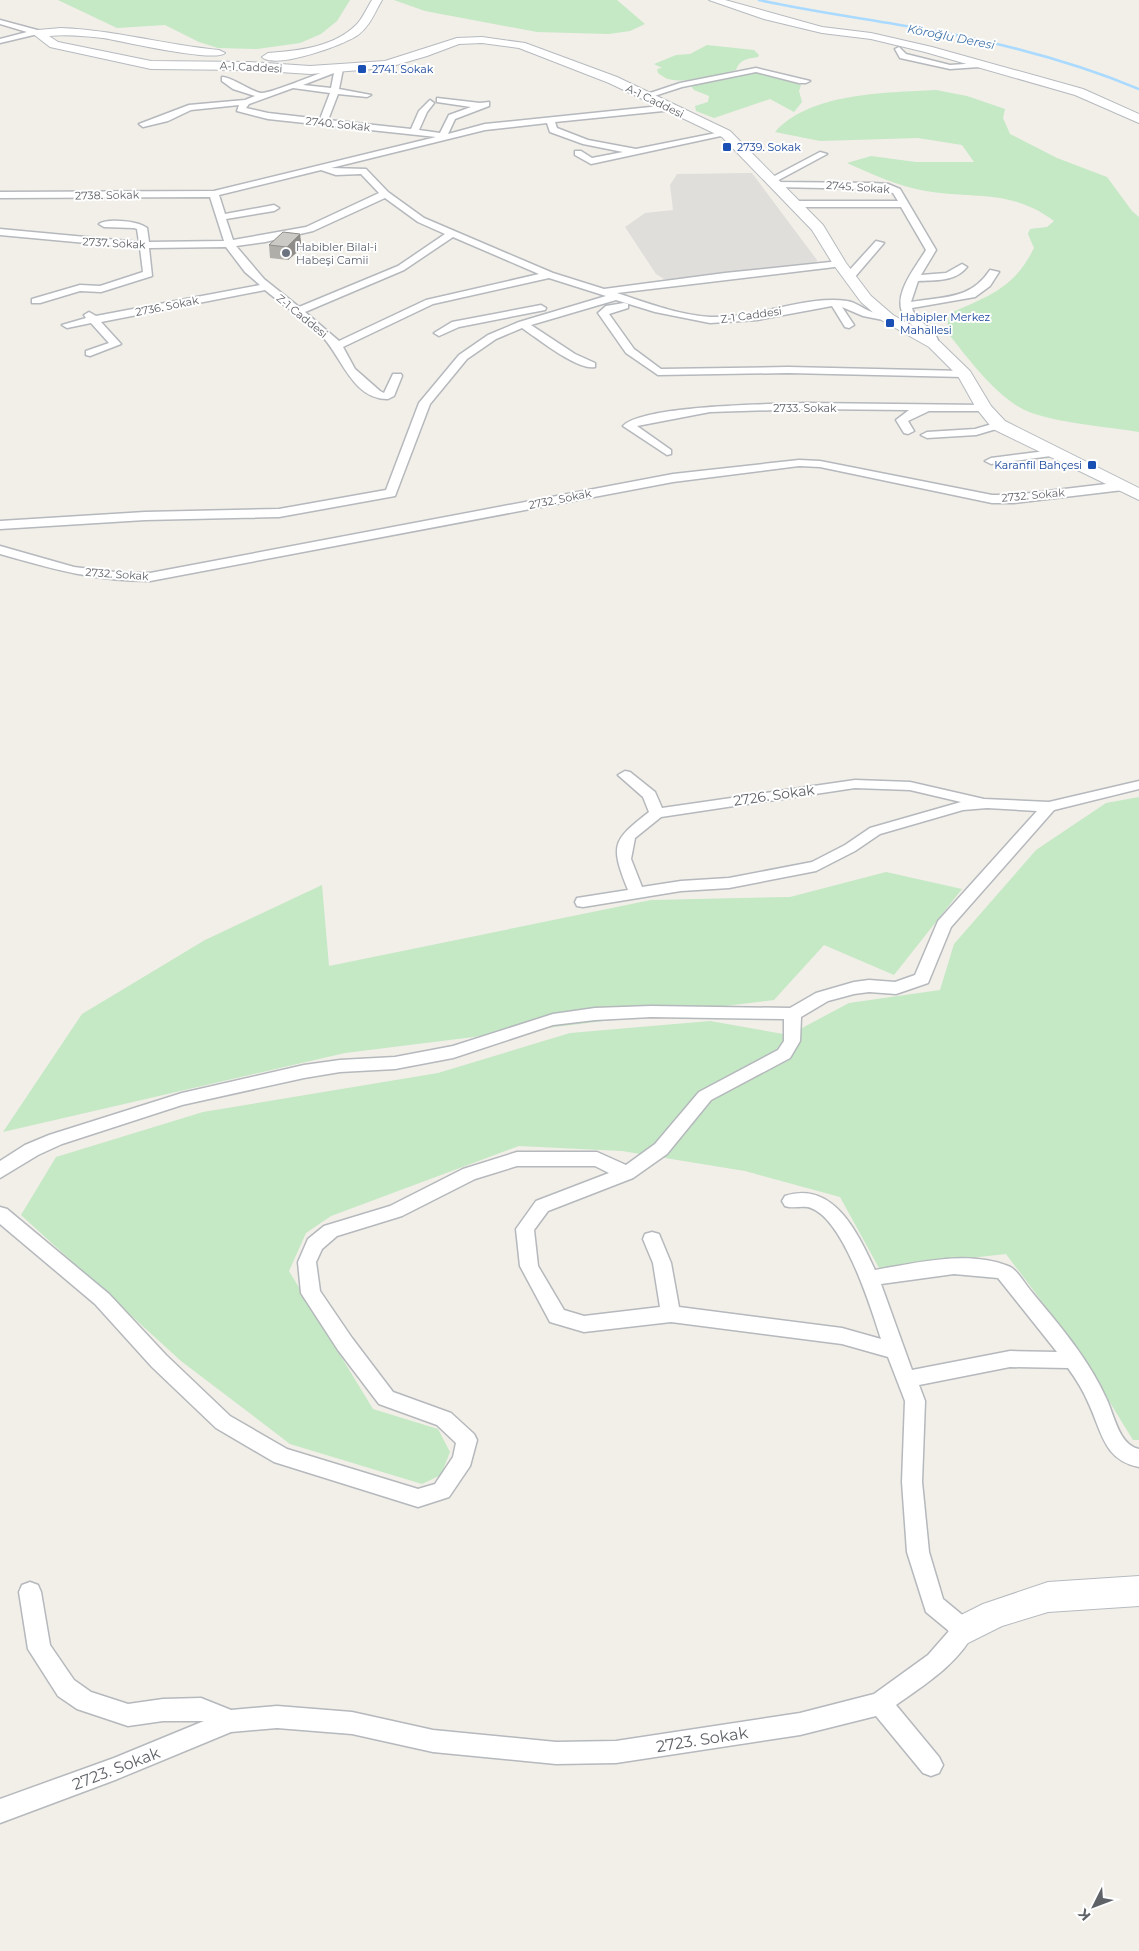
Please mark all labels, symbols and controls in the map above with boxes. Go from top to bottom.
water label: Köroğlu Deresi [906,21,997,52]
street label: A-1 Caddesi [219,58,283,76]
place label: 2741. Sokak [372,62,434,76]
marker: 2741. Sokak [356,63,368,75]
street label: A-1 Caddesi [624,81,686,121]
street label: 2740. Sokak [305,114,371,134]
place label: 2739. Sokak [737,140,801,154]
marker: 2739. Sokak [721,141,733,153]
street label: 2745. Sokak [826,178,891,196]
street label: 2738. Sokak [75,187,140,203]
street label: 2737. Sokak [82,234,146,252]
place label: Habibler Bilal-i Habeşi Camii [296,240,377,267]
marker: Habibler Bilal-i Habeşi Camii [280,247,292,259]
street label: Z-1 Caddesi [274,291,331,341]
street label: 2736. Sokak [134,293,200,319]
street label: Z-1 Caddesi [719,304,783,326]
place label: Habipler Merkez Mahallesi [900,310,991,337]
marker: Habipler Merkez Mahallesi [884,317,896,329]
street label: 2733. Sokak [773,401,837,415]
place label: Karanfil Bahçesi [994,458,1082,472]
marker: Karanfil Bahçesi [1086,459,1098,471]
street label: 2732. Sokak [1001,485,1066,505]
street label: 2732. Sokak [527,486,593,512]
street label: 2732. Sokak [85,565,150,583]
street label: 2726. Sokak [732,780,816,810]
street label: 2723. Sokak [655,1723,750,1756]
street label: 2723. Sokak [70,1743,163,1794]
north arrow [1069,1881,1119,1931]
text: K [1074,1904,1094,1925]

